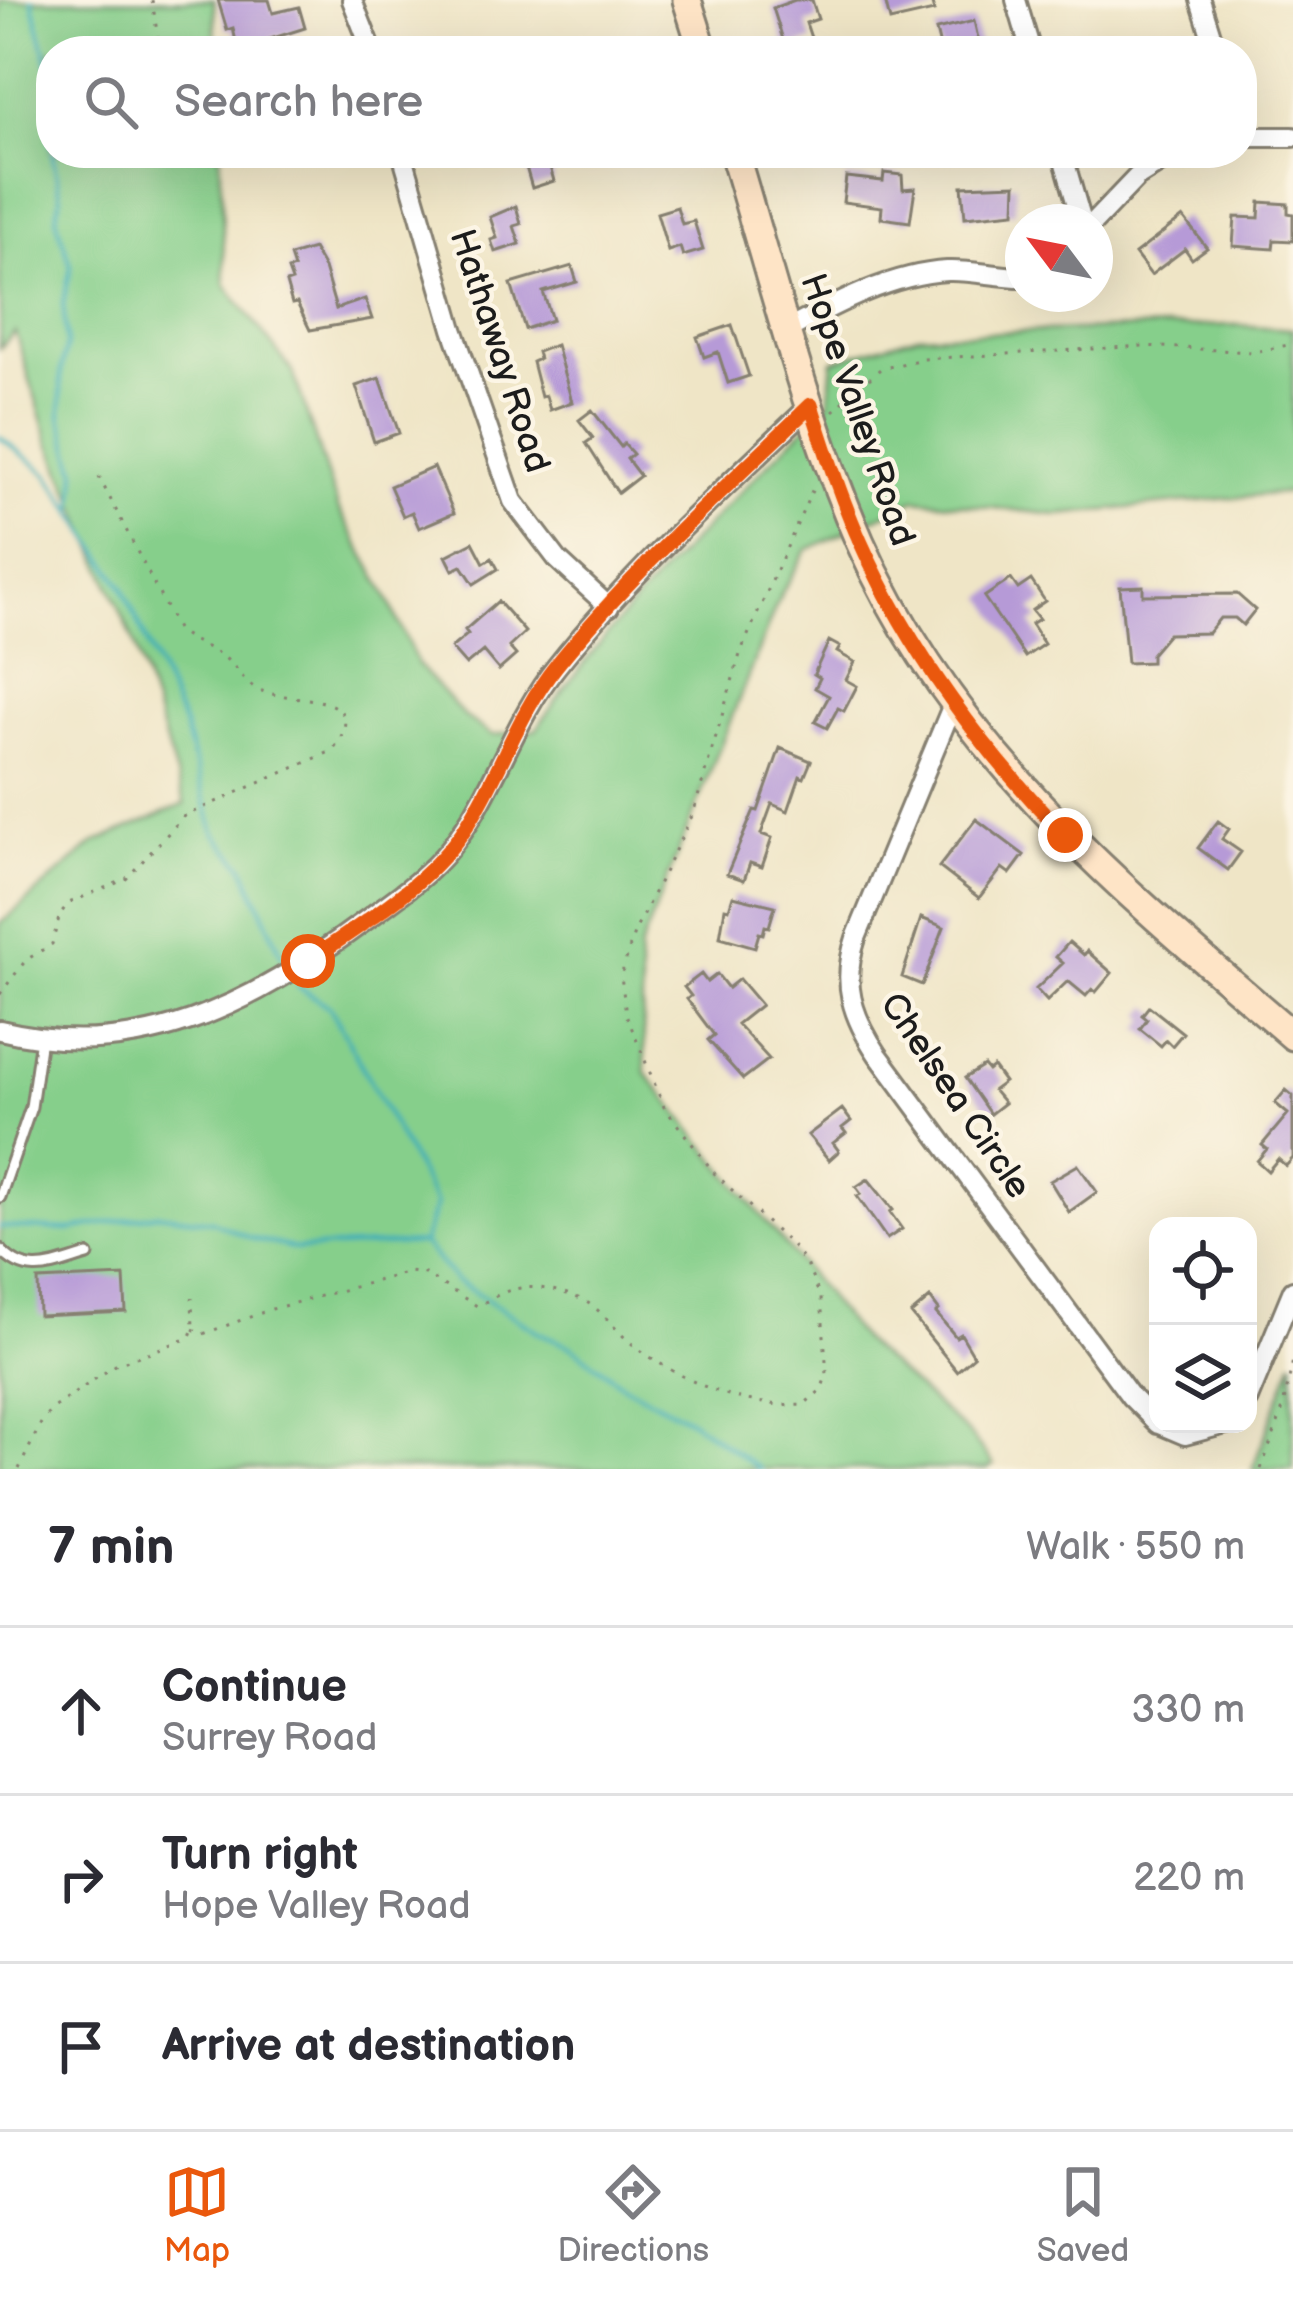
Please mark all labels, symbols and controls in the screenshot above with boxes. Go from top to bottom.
search box [36,36,1257,168]
icon: search [78,69,144,135]
text: Search here [174,75,423,130]
north arrow [1005,204,1113,312]
street label: Hathaway Road [439,224,559,478]
street label: Hope Valley Road [790,268,924,552]
route end [1038,808,1092,862]
route start [281,934,335,988]
street label: Chelsea Circle [870,985,1040,1207]
map controls [1149,1217,1257,1433]
button: locate [1149,1217,1257,1325]
button: layers [1149,1325,1257,1433]
text: 7 min [48,1517,174,1578]
text: Walk · 550 m [1026,1524,1245,1571]
text: Continue [162,1660,347,1715]
icon: ahead [48,1678,114,1744]
text: 330 m [1131,1687,1245,1734]
text: Surrey Road [162,1715,377,1762]
text: Turn right [162,1828,358,1883]
icon: right [48,1846,114,1912]
text: 220 m [1133,1855,1245,1902]
text: Hope Valley Road [162,1883,471,1930]
icon: arrive [48,2014,114,2080]
text: Arrive at destination [162,2019,575,2074]
tab: Map [164,2159,230,2271]
tab: Directions [557,2159,709,2271]
tab: Saved [1037,2159,1129,2271]

